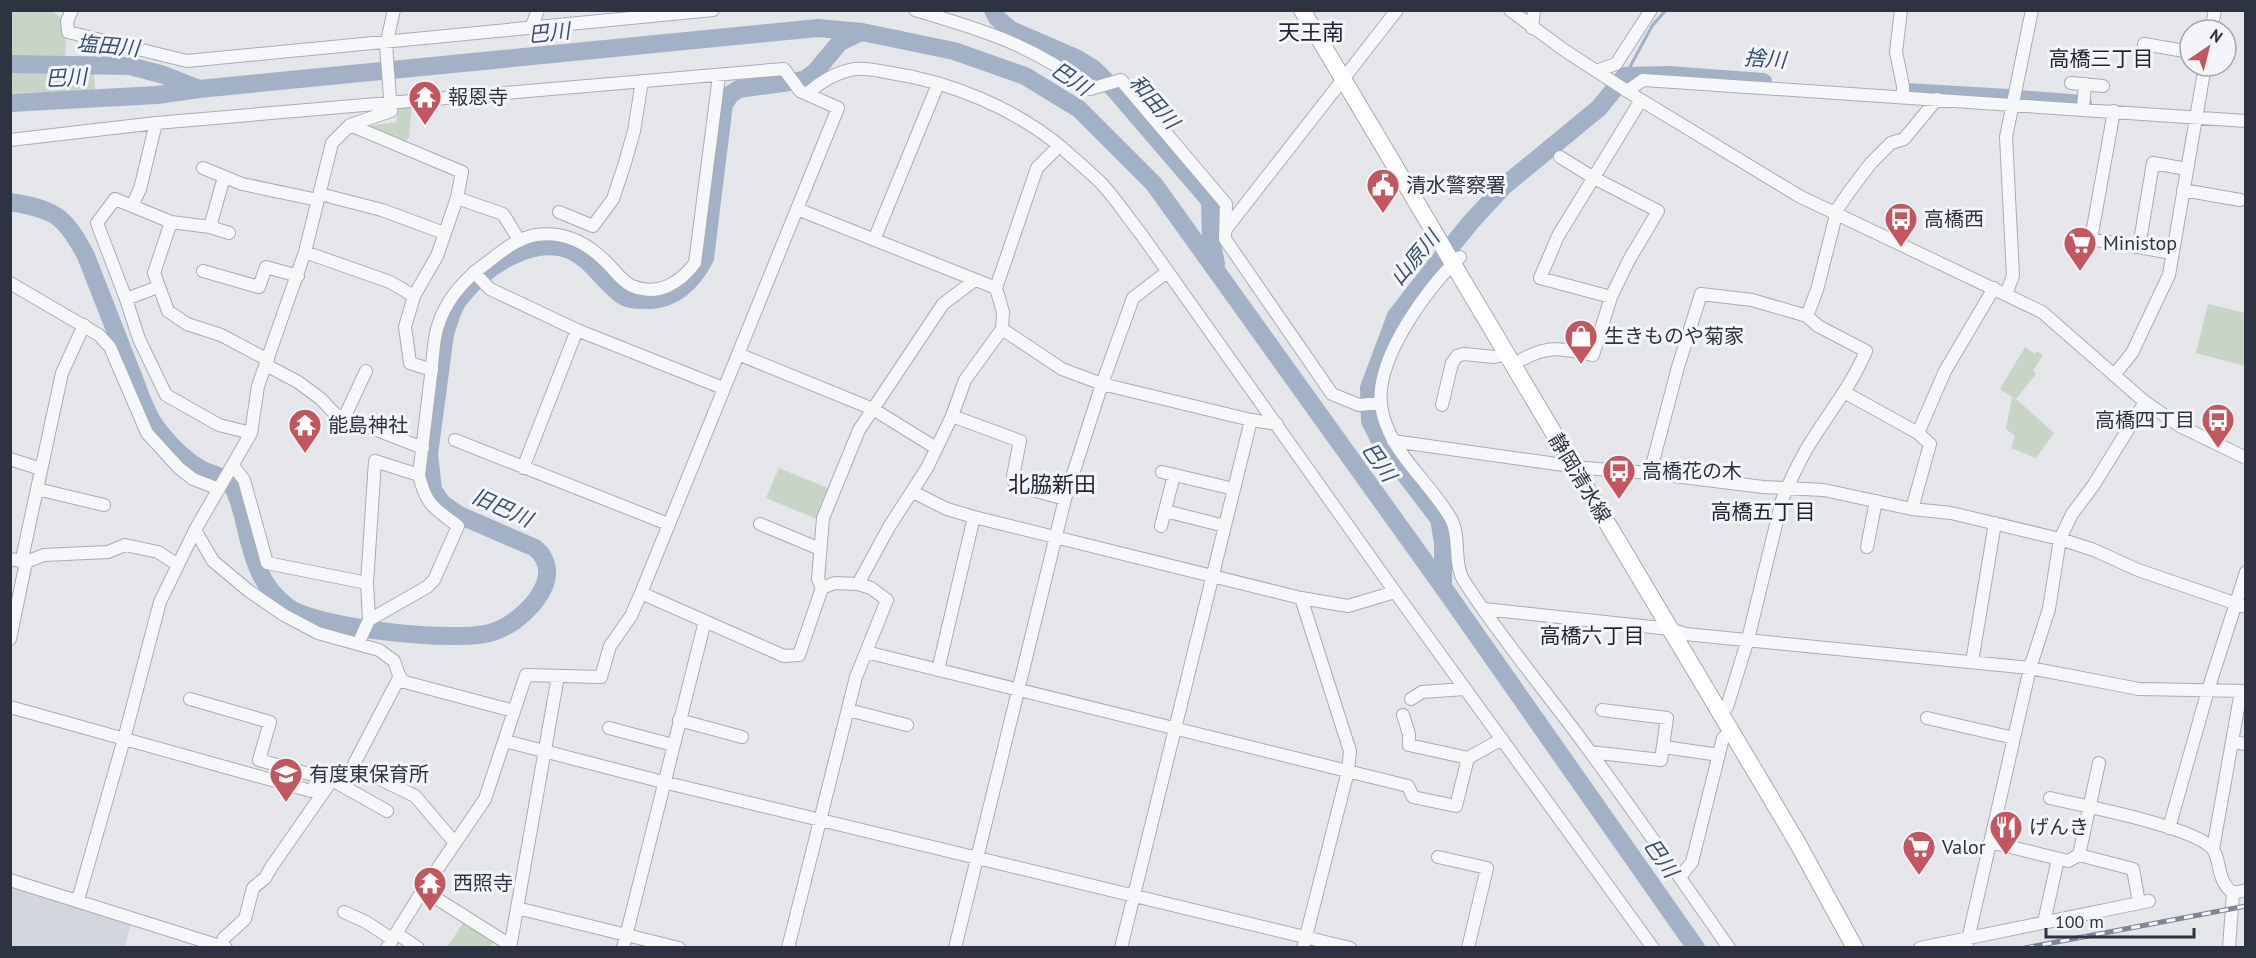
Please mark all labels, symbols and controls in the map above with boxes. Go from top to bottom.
water label: 巴川 [527,17,573,48]
district label: 天王南 [1278,18,1344,46]
north arrow [2178,18,2238,78]
text: N [2207,25,2227,47]
water label: 塩田川 [75,29,143,62]
water label: 捨川 [1743,44,1789,74]
district label: 高橋三丁目 [2049,45,2154,72]
water label: 巴川 [1046,56,1098,103]
water label: 巴川 [44,63,90,92]
water label: 和田川 [1124,69,1187,136]
temple icon: 報恩寺 [407,79,443,126]
place label: 報恩寺 [448,84,508,110]
public building icon: 清水警察署 [1365,167,1401,214]
place label: 清水警察署 [1406,172,1506,198]
bus stop icon: 高橋西 [1883,201,1919,248]
place label: 高橋西 [1924,206,1984,232]
water label: 山原川 [1384,223,1446,290]
supermarket icon: Ministop [2062,225,2098,272]
place label: Ministop [2103,230,2177,256]
shop icon: 生きものや菊家 [1563,318,1599,365]
place label: 生きものや菊家 [1604,323,1744,349]
bus stop icon: 高橋四丁目 [2200,402,2236,449]
temple icon: 能島神社 [287,407,323,454]
place label: 高橋四丁目 [2095,407,2195,433]
place label: 能島神社 [328,412,408,438]
street label: 静岡清水線 [1543,428,1617,528]
water label: 巴川 [1356,437,1404,488]
bus stop icon: 高橋花の木 [1601,453,1637,500]
place label: 高橋花の木 [1642,458,1742,484]
district label: 北脇新田 [1008,470,1096,498]
water label: 旧巴川 [468,482,538,534]
district label: 高橋五丁目 [1711,498,1816,525]
district label: 高橋六丁目 [1540,622,1645,649]
school or university icon: 有度東保育所 [268,756,304,803]
place label: 有度東保育所 [309,761,429,787]
restaurant icon: げんき [1988,809,2024,856]
place label: げんき [2029,814,2089,840]
supermarket icon: Valor [1901,829,1937,876]
water label: 巴川 [1638,833,1686,884]
place label: Valor [1941,834,1986,860]
temple icon: 西照寺 [412,865,448,912]
place label: 西照寺 [453,870,513,896]
scale bar [2046,901,2194,939]
text: 100 m [2055,910,2104,933]

